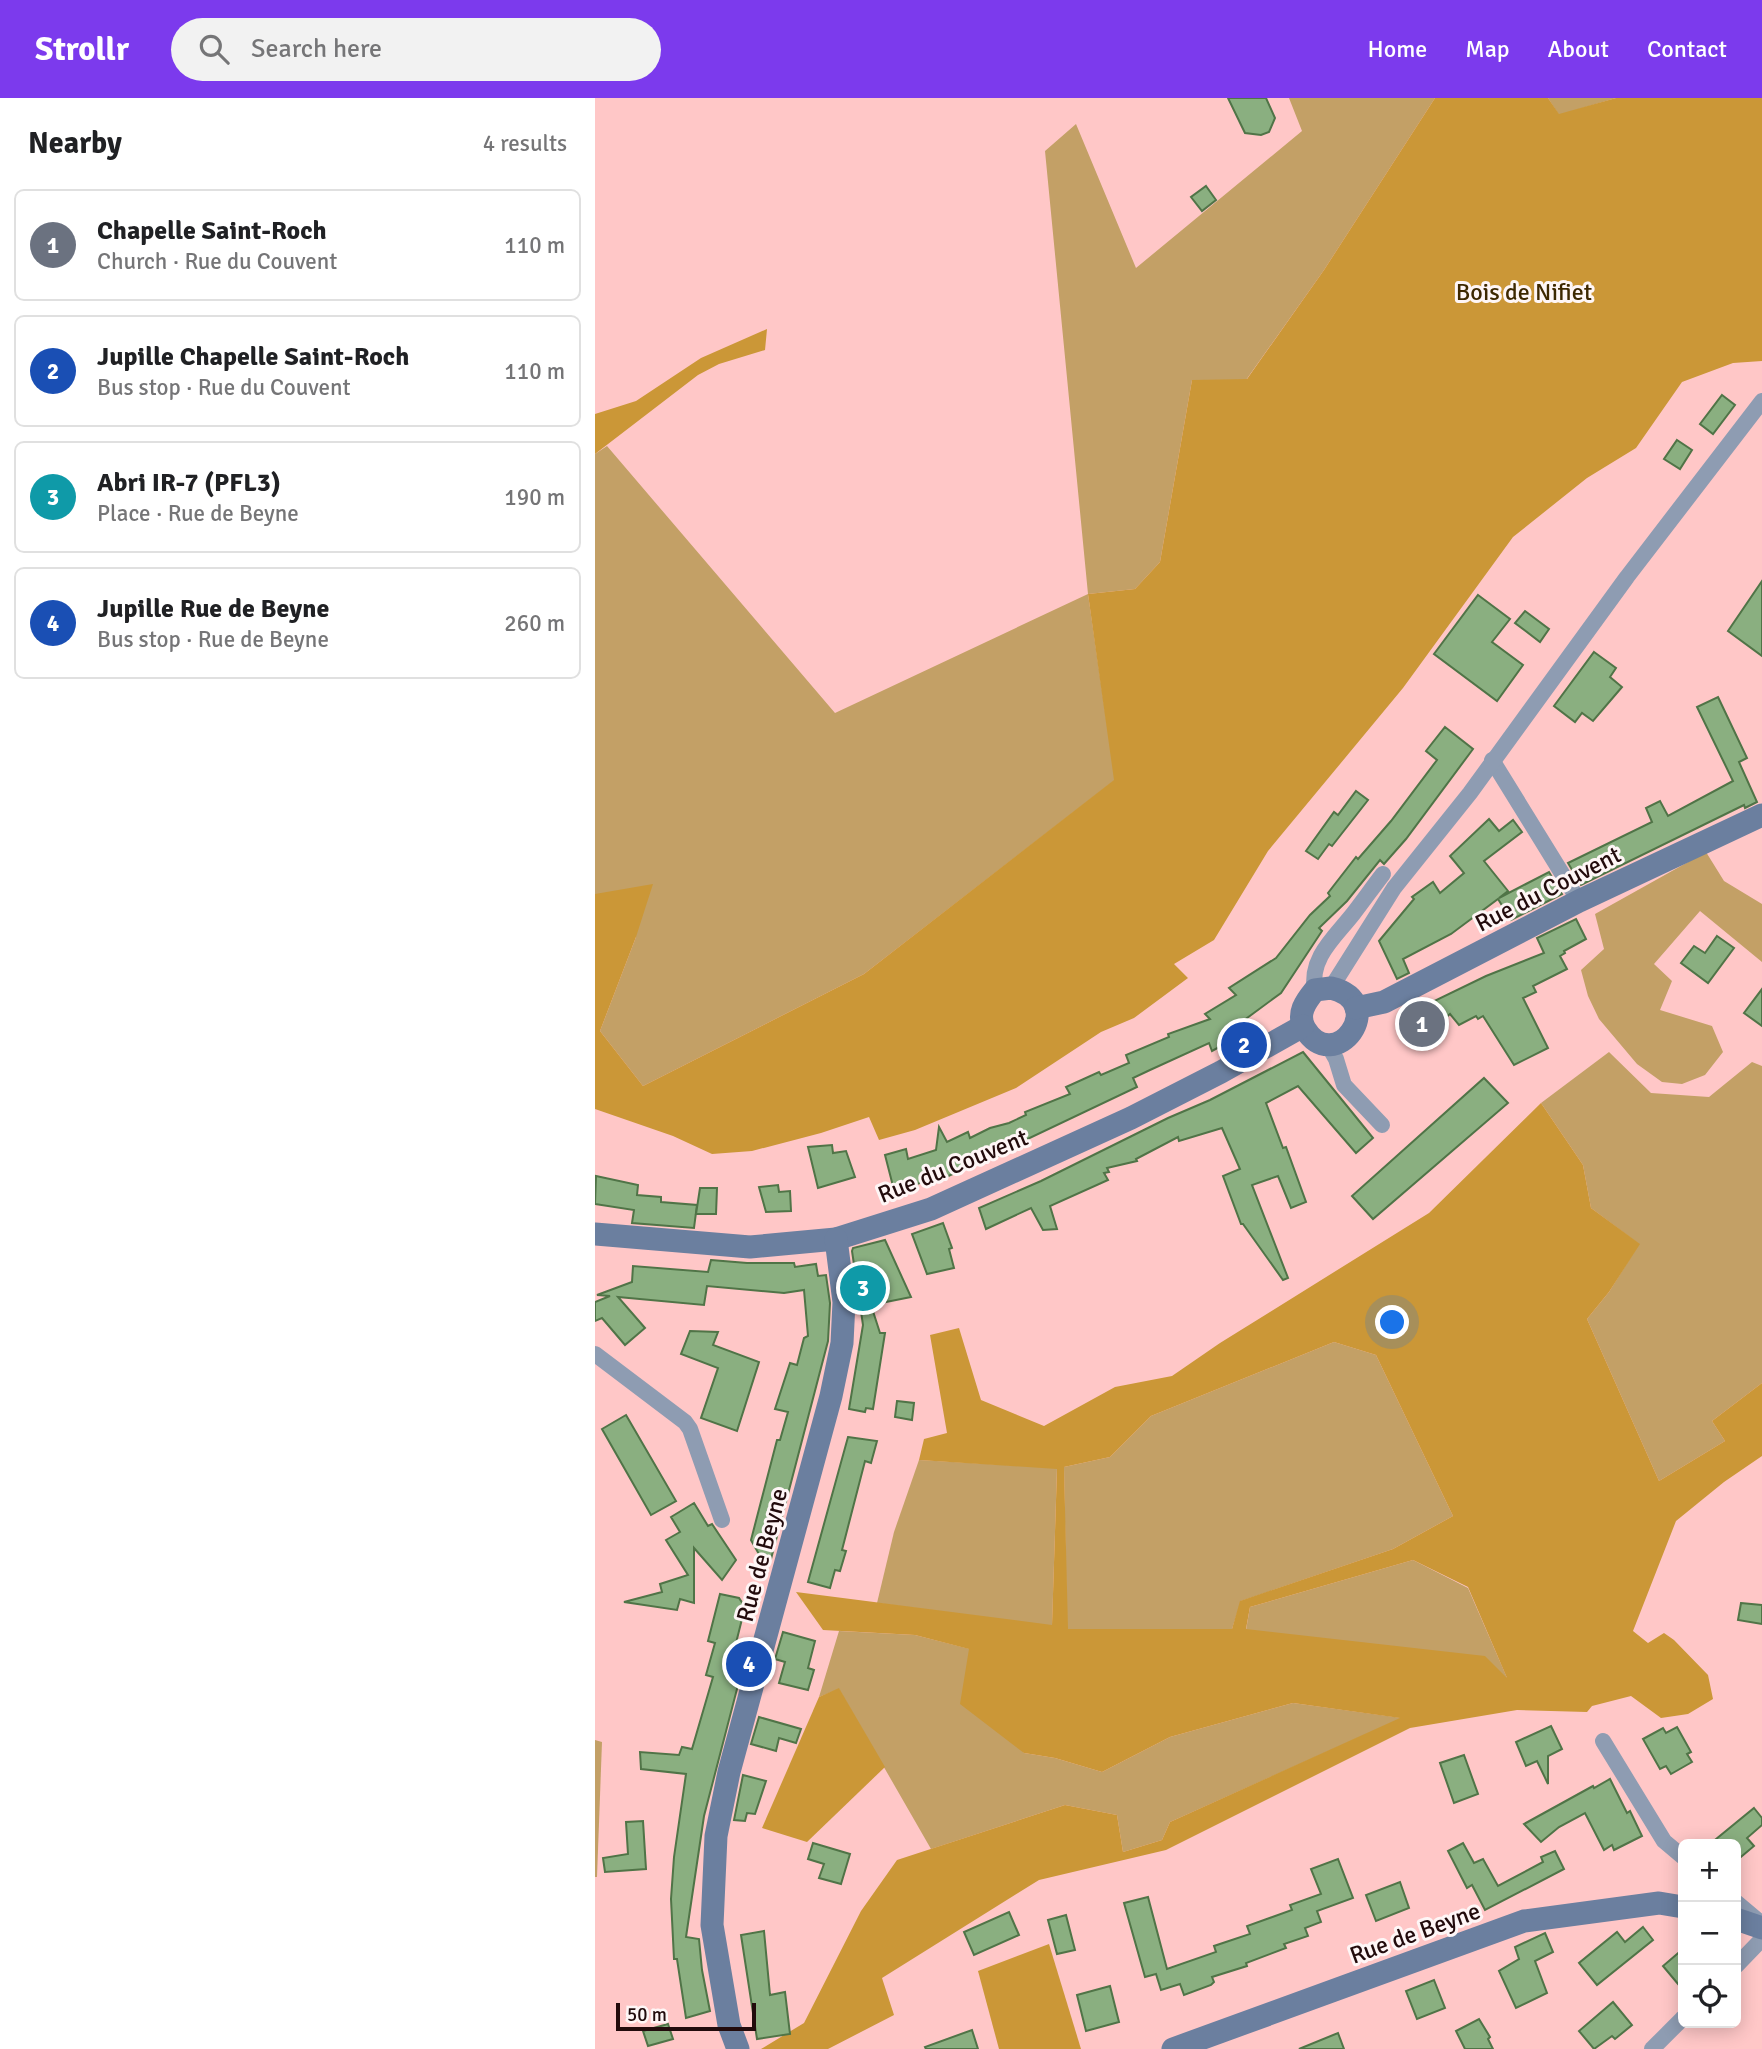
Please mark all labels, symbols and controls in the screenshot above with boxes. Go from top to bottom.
search box [171,18,661,81]
text: Strollr [35,29,129,70]
icon: search [195,30,233,68]
text: Search here [251,33,382,65]
text: Home [1367,34,1427,64]
text: Map [1465,34,1510,64]
text: About [1548,34,1609,64]
text: Contact [1647,34,1727,64]
text: Nearby [28,125,122,162]
text: 4 results [483,129,567,158]
text: Chapelle Saint-Roch [97,215,327,247]
text: 1 [47,231,59,260]
text: 110 m [504,231,565,260]
text: Church · Rue du Couvent [97,247,337,276]
park label: Bois de Nifiet [1456,277,1592,307]
text: Jupille Chapelle Saint-Roch [97,341,409,373]
text: 2 [47,357,59,386]
text: 110 m [504,357,565,386]
text: Bus stop · Rue du Couvent [97,373,351,402]
text: Abri IR-7 (PFL3) [97,467,281,499]
text: 3 [47,483,59,512]
text: 190 m [504,483,565,512]
text: Place · Rue de Beyne [97,499,299,528]
text: Jupille Rue de Beyne [97,593,329,625]
text: 4 [47,609,59,638]
text: 260 m [504,609,565,638]
text: Bus stop · Rue de Beyne [97,625,329,654]
street label: Rue du Couvent [1470,839,1626,939]
pin: 1 [1399,998,1445,1050]
pin: 2 [1221,1019,1267,1071]
street label: Rue du Couvent [873,1122,1033,1210]
pin: 3 [840,1262,886,1314]
your location [1375,1305,1409,1339]
street label: Rue de Beyne [730,1485,794,1625]
pin: 4 [726,1638,772,1690]
map controls [1678,1839,1741,2028]
button: + [1678,1839,1741,1902]
street label: Rue de Beyne [1346,1896,1484,1970]
button: − [1678,1902,1741,1965]
button: locate [1678,1965,1741,2028]
scale bar [616,2000,756,2032]
text: 50 m [627,2003,667,2027]

